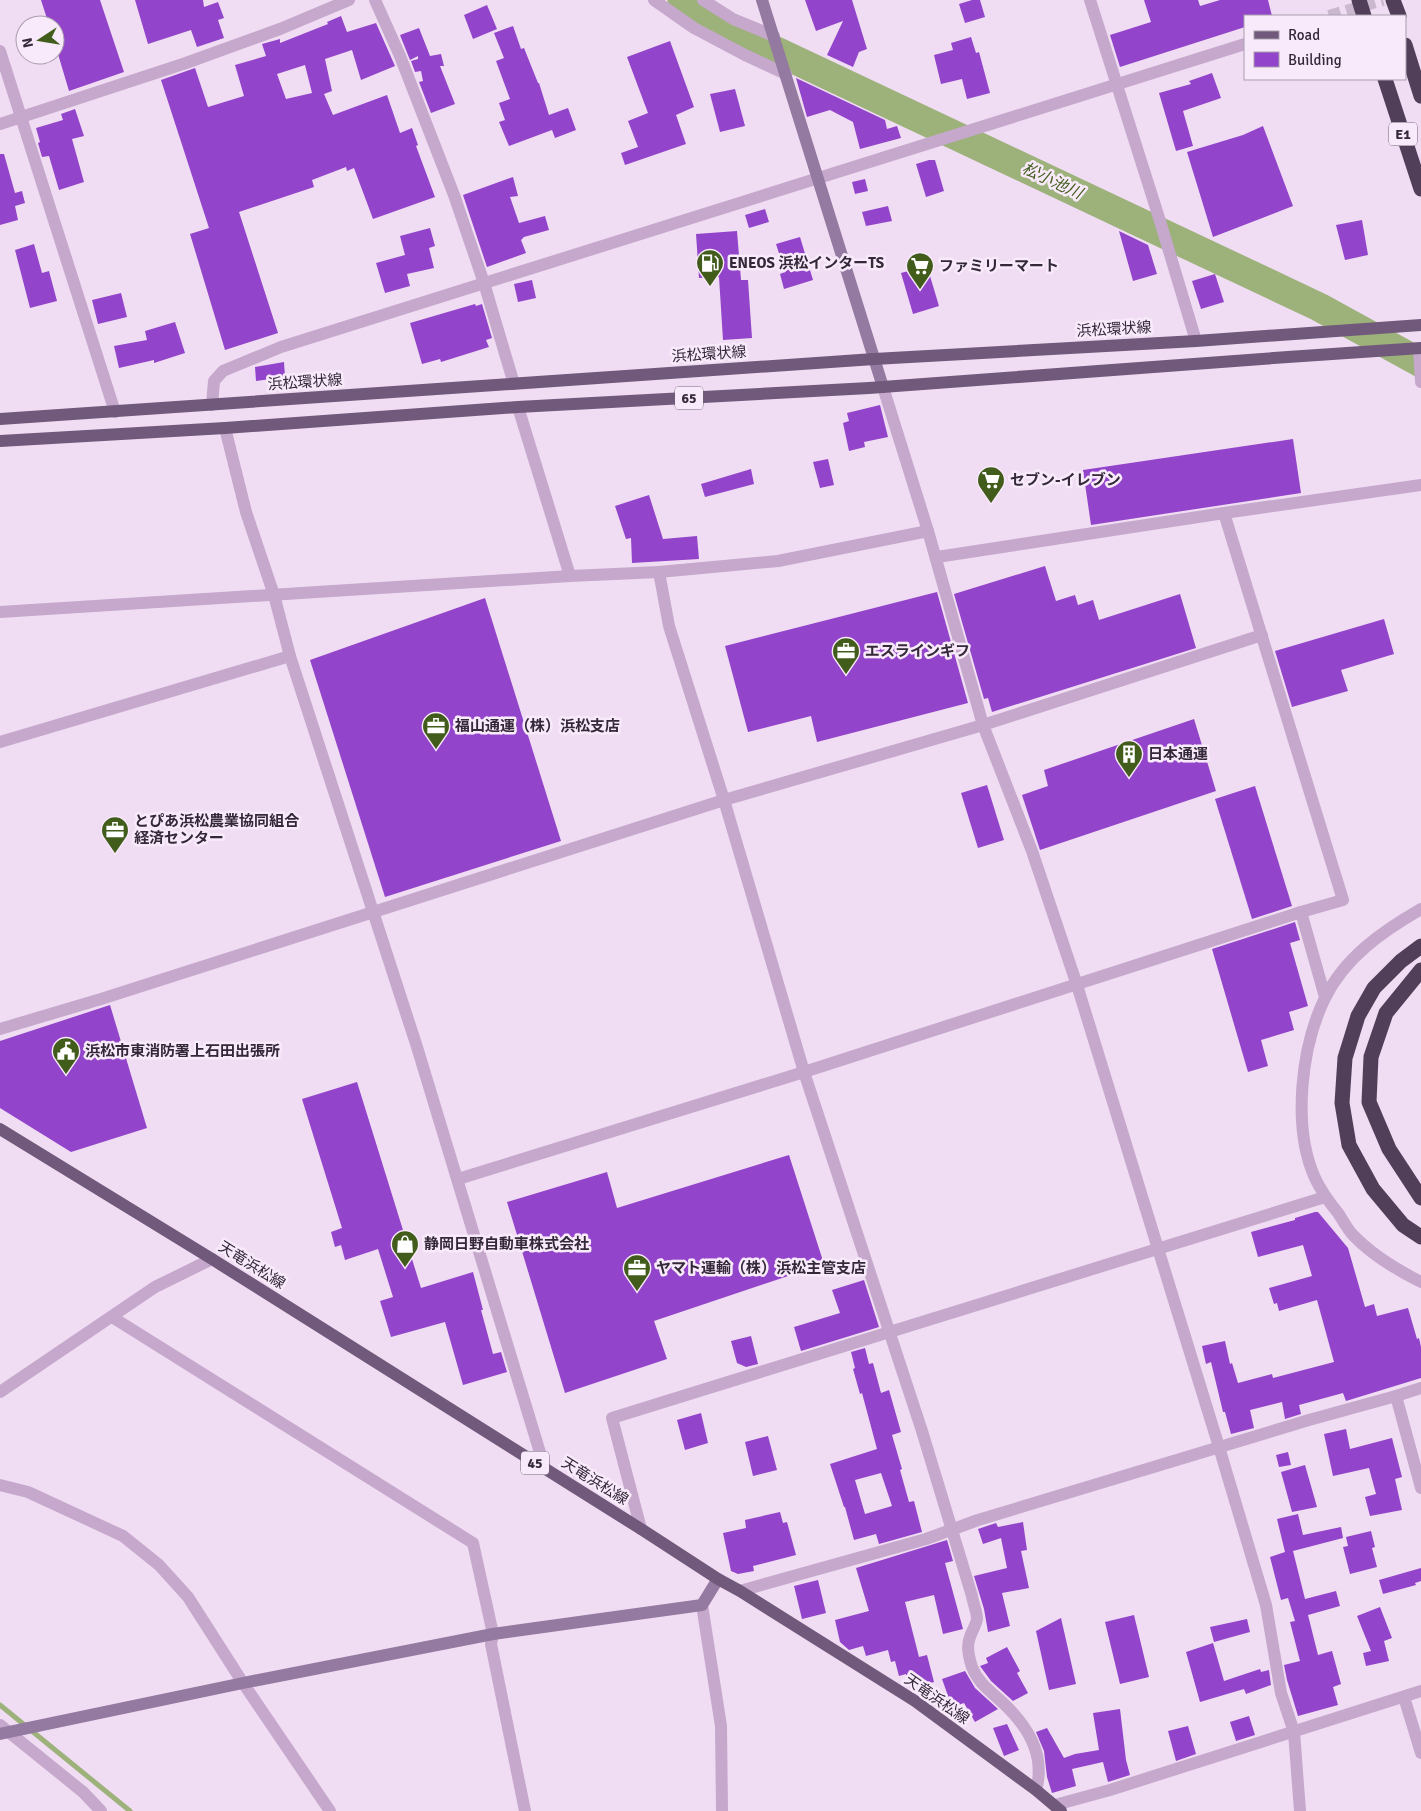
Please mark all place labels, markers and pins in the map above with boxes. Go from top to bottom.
fuel station icon: ENEOS 浜松インターTS [695,248,725,287]
supermarket icon: ファミリーマート [905,251,935,290]
place label: ENEOS 浜松インターTS [729,254,884,272]
place label: ファミリーマート [939,257,1059,275]
supermarket icon: セブン-イレブン [976,465,1006,504]
place label: セブン-イレブン [1010,471,1121,489]
office icon: エスラインギフ [831,636,861,675]
place label: エスラインギフ [865,642,970,660]
office icon: 福山通運（株）浜松支店 [421,711,451,750]
place label: 福山通運（株）浜松支店 [454,717,620,735]
building icon: 日本通運 [1114,739,1144,778]
place label: 日本通運 [1148,745,1208,763]
place label: とぴあ浜松農業協同組合 経済センター [134,812,300,847]
office icon: とぴあ浜松農業協同組合 経済センター [100,815,130,854]
public building icon: 浜松市東消防署上石田出張所 [51,1036,81,1075]
place label: 浜松市東消防署上石田出張所 [85,1042,280,1060]
shop icon: 静岡日野自動車株式会社 [390,1229,420,1268]
place label: 静岡日野自動車株式会社 [424,1235,589,1253]
office icon: ヤマト運輸（株）浜松主管支店 [622,1253,652,1292]
place label: ヤマト運輸（株）浜松主管支店 [656,1259,866,1277]

